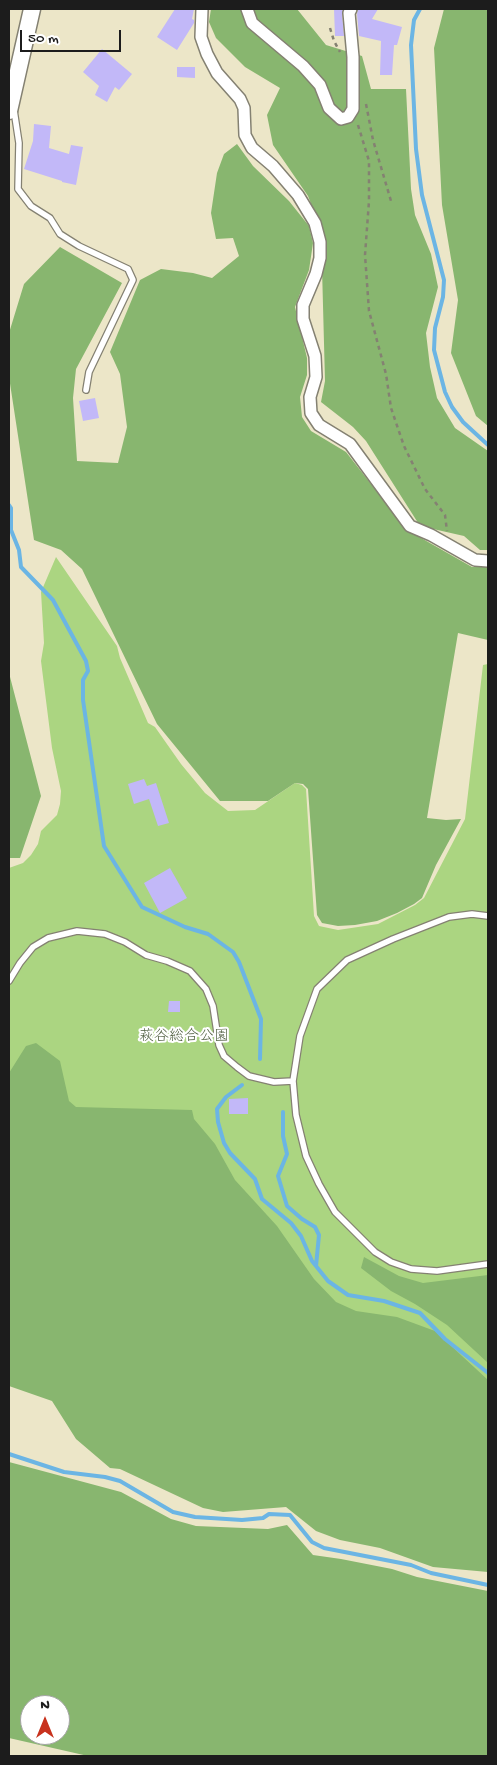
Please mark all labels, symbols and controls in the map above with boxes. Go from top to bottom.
scale bar [22,20,124,52]
text: 50 m [28,30,59,48]
park label: 萩谷総合公園 [139,1029,229,1047]
north arrow [20,1695,70,1745]
text: N [40,1697,50,1714]

